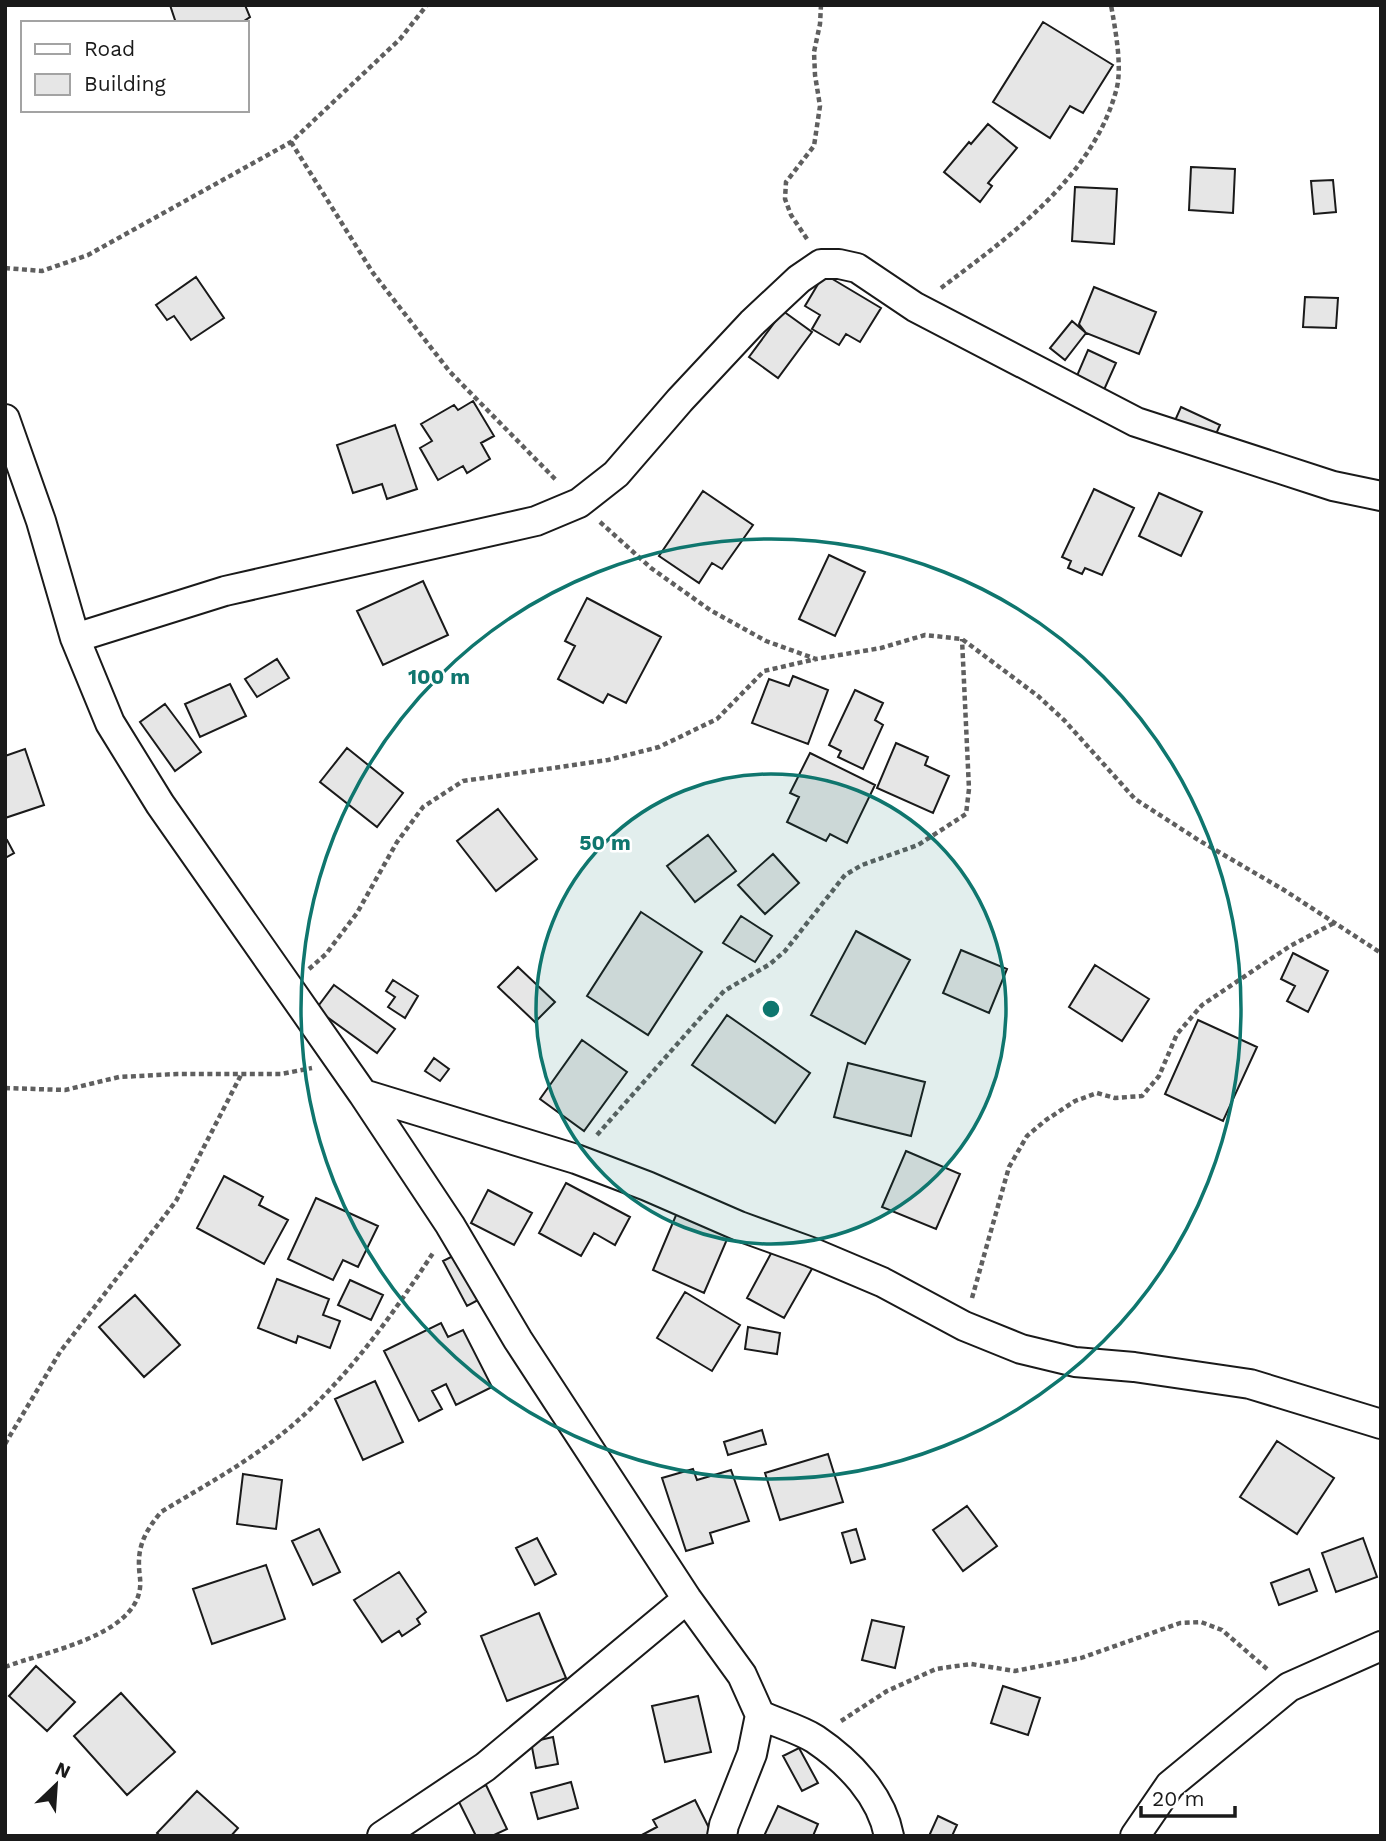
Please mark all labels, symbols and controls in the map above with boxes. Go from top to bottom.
legend [21,21,248,112]
text: Road [84,36,135,61]
text: Building [84,71,166,96]
text: 100 m [408,664,470,689]
text: 50 m [579,830,631,855]
centre of rings [759,997,783,1021]
north arrow [21,1750,91,1820]
text: N [52,1757,74,1783]
scale bar [1141,1774,1236,1818]
text: 20 m [1152,1786,1204,1811]

